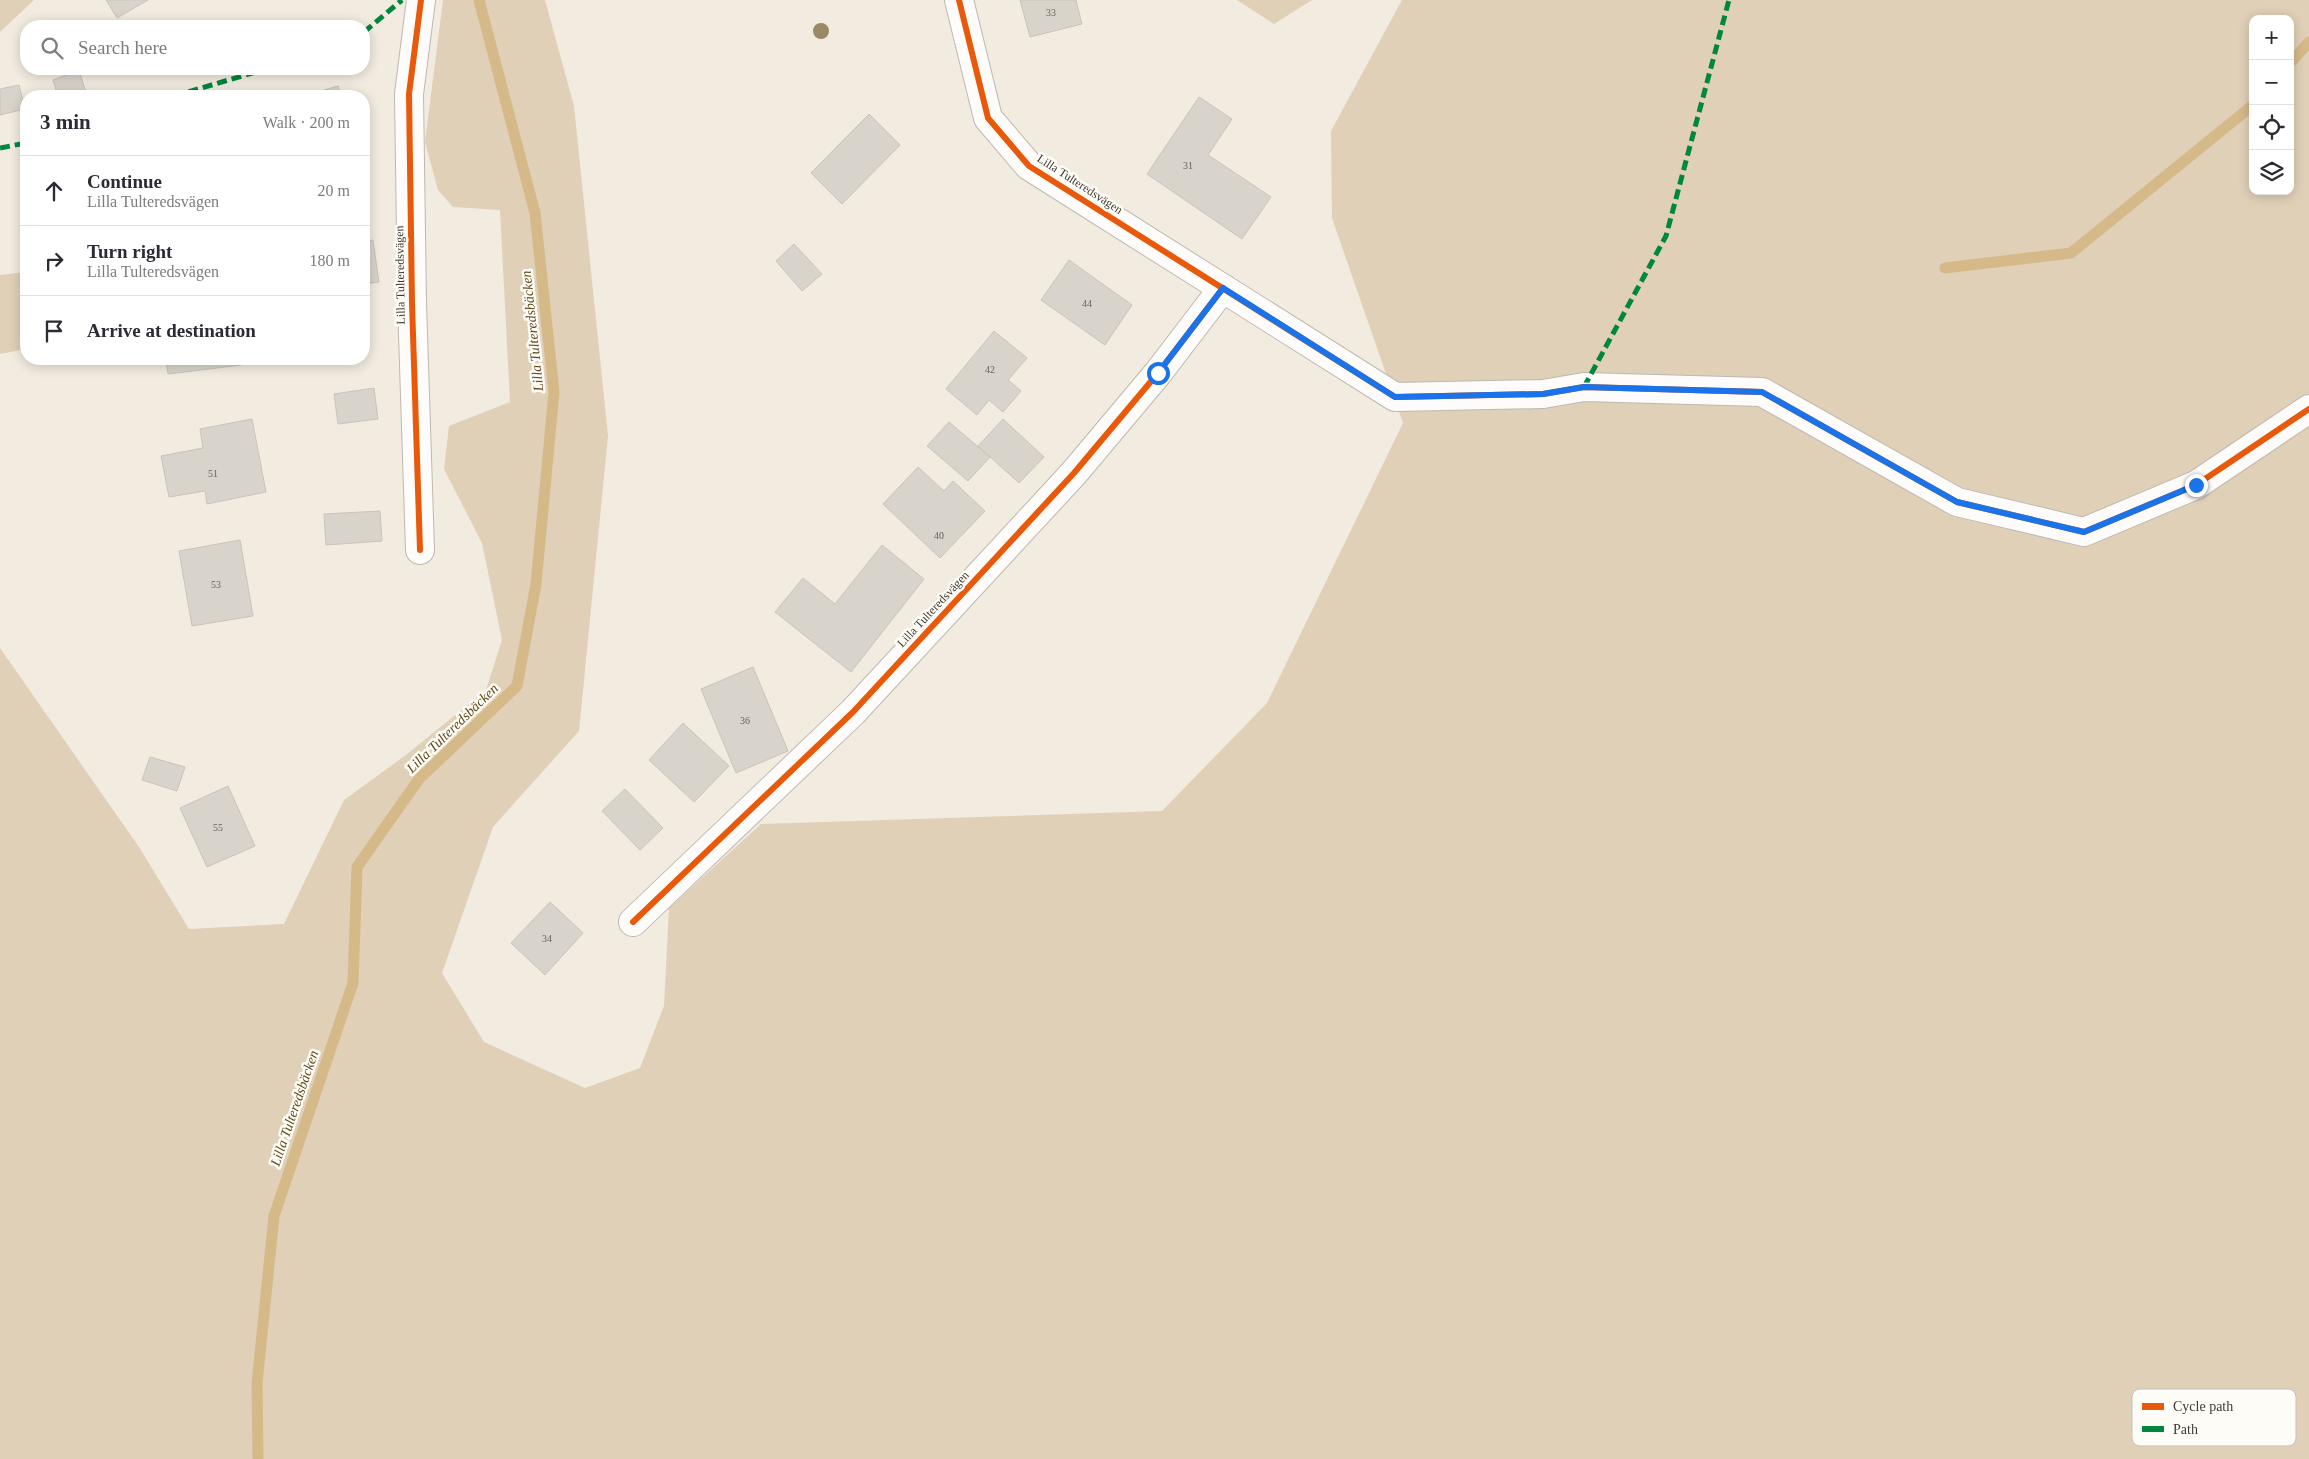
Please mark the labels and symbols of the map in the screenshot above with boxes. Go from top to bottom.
house number: 33 [1046,7,1056,18]
street label: Lilla Tulteredsvägen [1035,151,1125,217]
house number: 31 [1183,160,1193,171]
street label: Lilla Tulteredsvägen [392,225,408,325]
water label: Lilla Tulteredsbäcken [519,270,546,393]
house number: 44 [1082,298,1092,309]
route start [1147,362,1170,385]
house number: 42 [985,364,995,375]
house number: 51 [208,468,218,479]
route end [2185,474,2208,497]
house number: 40 [934,530,944,541]
street label: Lilla Tulteredsvägen [894,568,972,650]
house number: 53 [211,579,221,590]
water label: Lilla Tulteredsbäcken [403,681,501,777]
house number: 36 [740,715,750,726]
house number: 55 [213,822,223,833]
house number: 34 [542,933,552,944]
water label: Lilla Tulteredsbäcken [267,1048,321,1169]
legend [2132,1389,2296,1446]
text: Cycle path [2173,1399,2233,1414]
text: Path [2173,1422,2198,1437]

